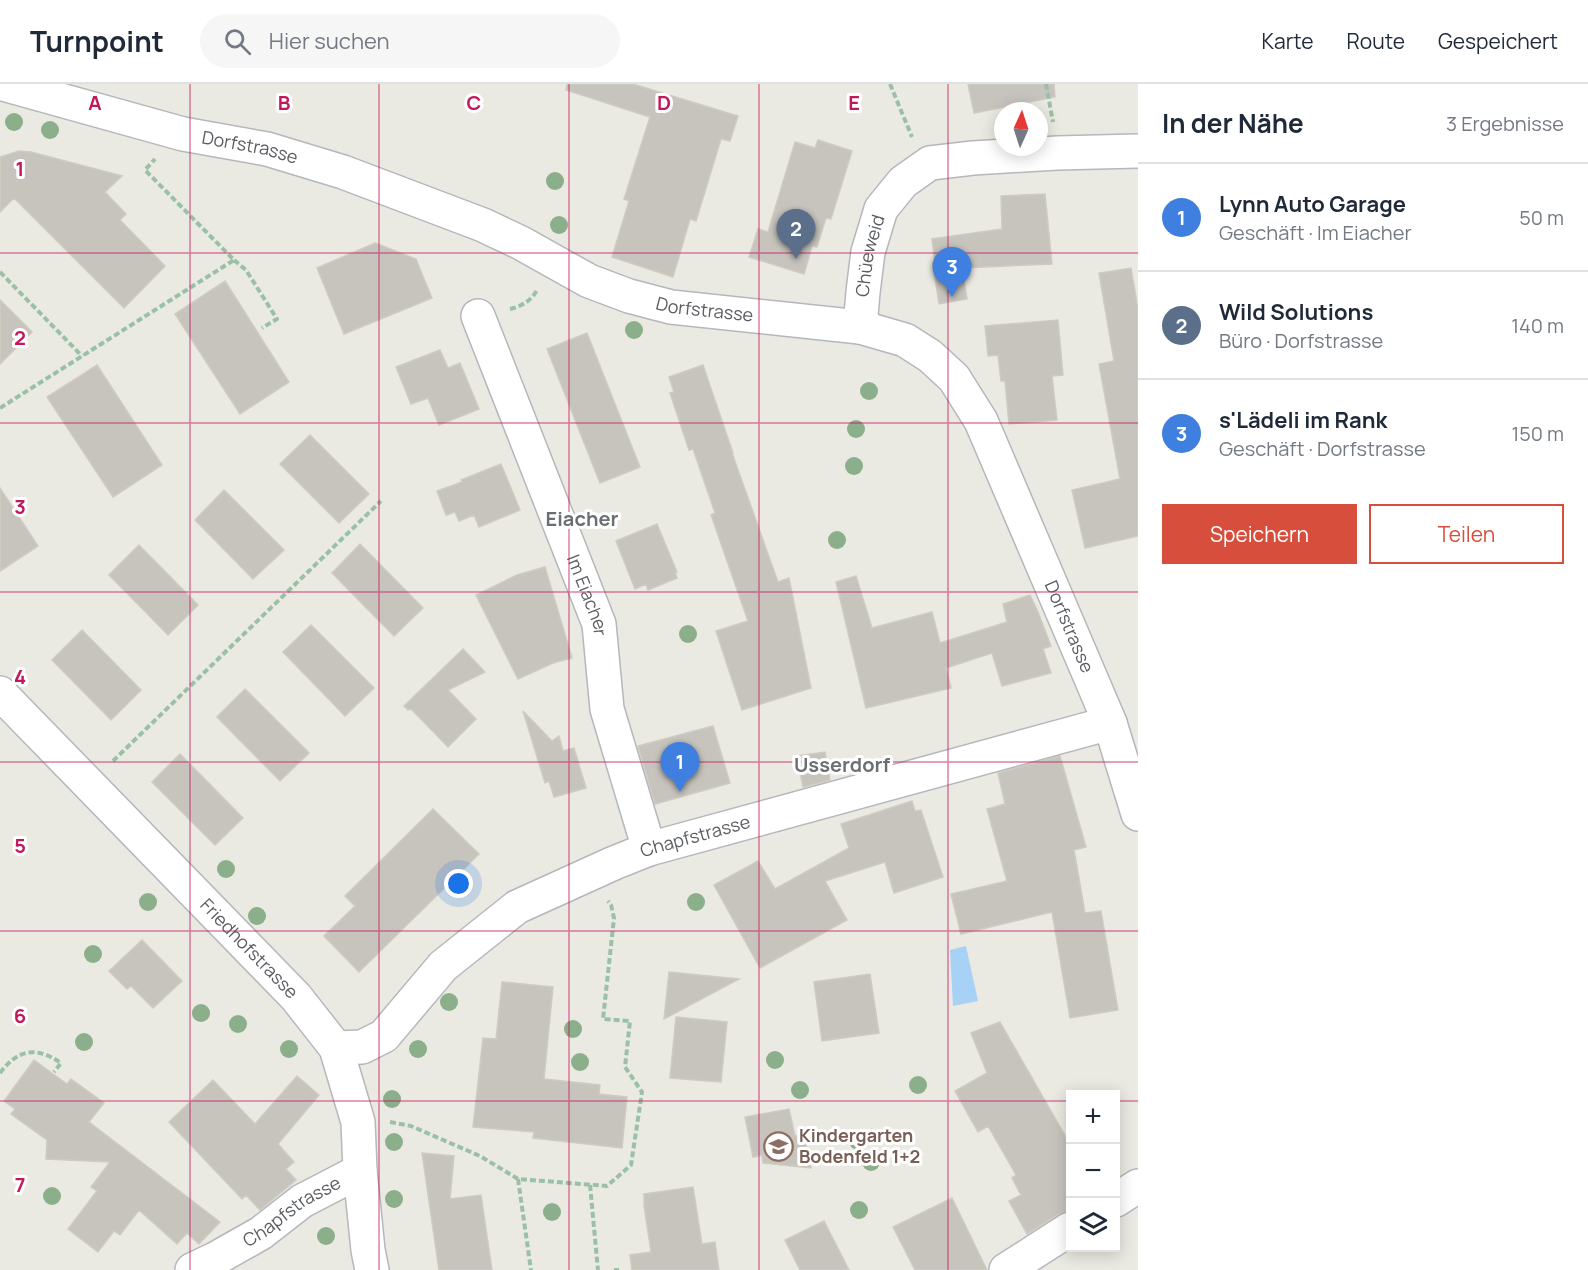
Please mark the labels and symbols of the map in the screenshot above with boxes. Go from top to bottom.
text: A [88,89,102,116]
text: B [278,89,291,116]
text: C [467,89,481,116]
text: D [657,89,671,116]
text: E [848,89,860,116]
north arrow [994,102,1048,156]
street label: Dorfstrasse [200,125,301,169]
text: 1 [16,155,24,182]
pin: 2 [776,210,816,259]
street label: Chüeweid [850,212,890,298]
pin: 3 [932,248,972,297]
street label: Dorfstrasse [653,291,755,327]
text: 2 [14,324,26,351]
text: 3 [14,493,26,520]
district label: Eiacher [546,505,618,532]
street label: Im Eiacher [562,551,613,637]
street label: Dorfstrasse [1040,577,1100,676]
text: 4 [14,663,26,690]
pin: 1 [660,742,700,792]
district label: Usserdorf [794,751,890,778]
street label: Chapfstrasse [636,809,753,862]
text: 5 [14,832,26,859]
your location [444,869,473,898]
street label: Friedhofstrasse [195,893,304,1003]
text: 6 [14,1002,26,1029]
place label: Kindergarten Bodenfeld 1+2 [799,1123,920,1168]
school or university icon: Kindergarten Bodenfeld 1+2 [762,1130,794,1162]
street label: Chapfstrasse [238,1170,344,1252]
text: 7 [15,1171,25,1198]

